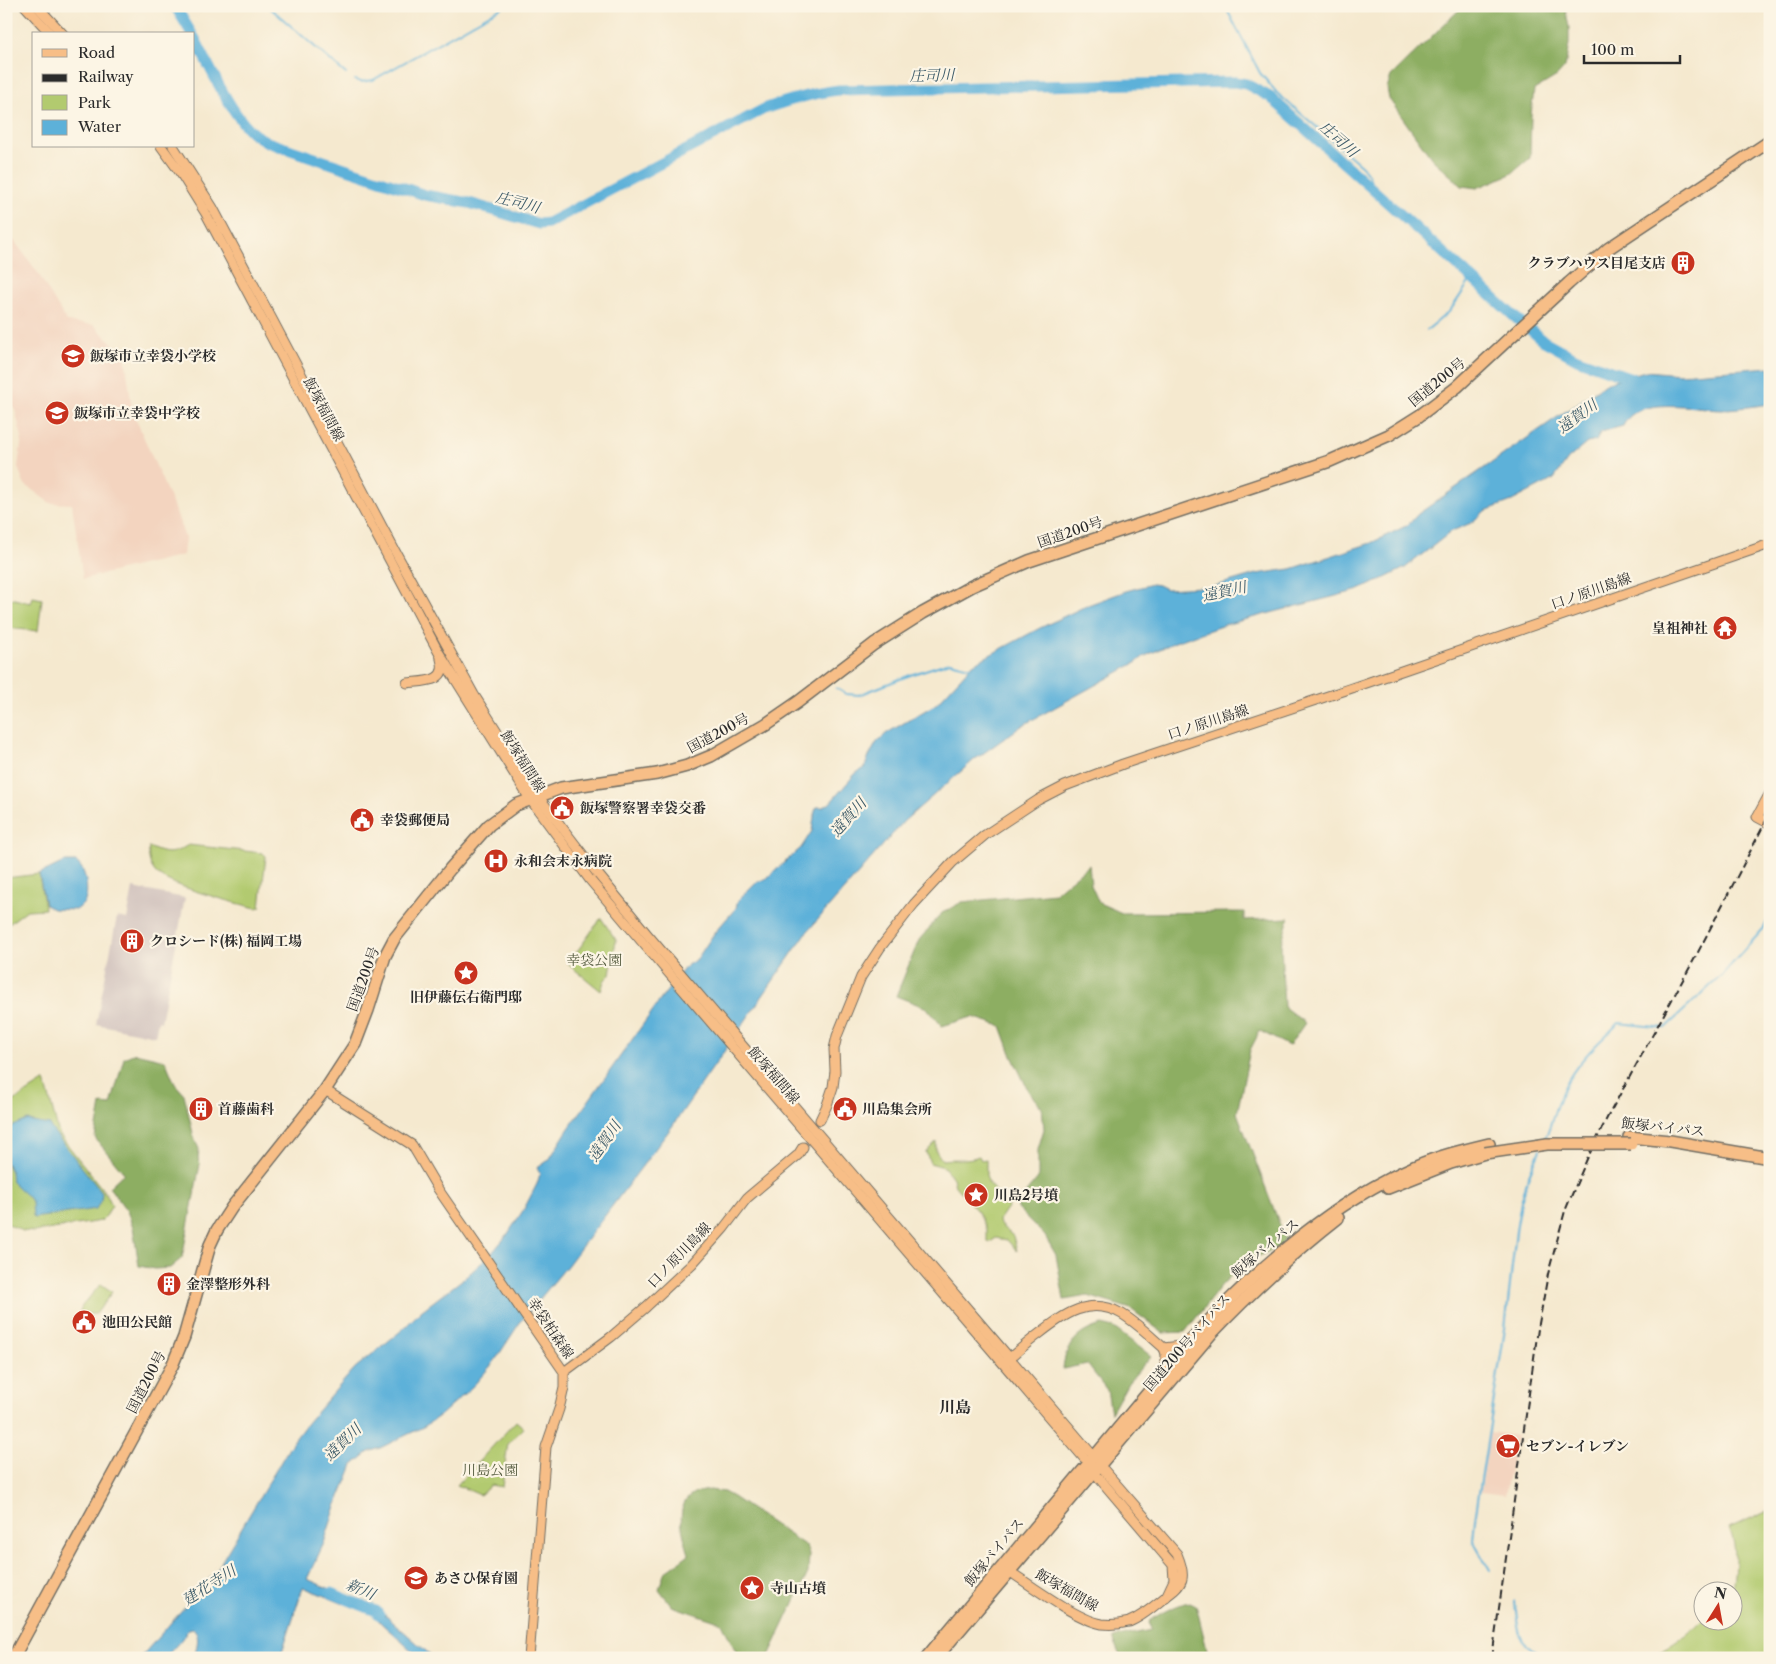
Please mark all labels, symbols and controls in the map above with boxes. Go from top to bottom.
legend [32,32,195,148]
scale bar [1584,32,1680,64]
text: 100 m [1591,40,1634,59]
text: Road [78,43,115,62]
water label: 庄司川 [909,65,957,85]
text: Railway [78,67,134,86]
text: Park [78,93,112,112]
text: Water [77,117,122,136]
water label: 庄司川 [1316,117,1364,162]
water label: 庄司川 [494,187,544,218]
building icon: クラブハウス目尾支店 [1670,250,1696,276]
place label: クラブハウス目尾支店 [1528,254,1666,272]
school or university icon: 飯塚市立幸袋小学校 [60,343,86,369]
place label: 飯塚市立幸袋小学校 [90,347,216,365]
street label: 国道200号 [1405,354,1469,410]
street label: 飯塚福間線 [300,374,348,444]
water label: 遠賀川 [1553,394,1602,437]
school or university icon: 飯塚市立幸袋中学校 [44,400,70,426]
place label: 飯塚市立幸袋中学校 [74,404,200,422]
street label: 国道200号 [1035,512,1105,552]
street label: 口ノ原川島線 [1548,569,1634,613]
water label: 遠賀川 [1200,577,1250,605]
temple icon: 皇祖神社 [1712,615,1738,641]
place label: 皇祖神社 [1652,619,1708,637]
street label: 口ノ原川島線 [1165,700,1251,744]
street label: 国道200号 [684,709,752,757]
street label: 飯塚福間線 [497,727,549,795]
water label: 遠賀川 [826,792,871,840]
public building icon: 飯塚警察署幸袋交番 [549,795,575,821]
place label: 飯塚警察署幸袋交番 [580,799,706,817]
public building icon: 幸袋郵便局 [349,807,375,833]
place label: 幸袋郵便局 [380,811,450,829]
hospital icon: 永和会末永病院 [483,848,509,874]
place label: 永和会末永病院 [514,852,612,870]
building icon: クロシード(株) 福岡工場 [119,928,145,954]
place label: クロシード(株) 福岡工場 [150,932,302,950]
street label: 国道200号 [343,944,383,1014]
park label: 幸袋公園 [566,951,622,969]
place icon: 旧伊藤伝右衛門邸 [453,960,479,986]
place label: 旧伊藤伝右衛門邸 [410,988,522,1006]
street label: 飯塚福間線 [744,1043,804,1107]
building icon: 首藤歯科 [188,1096,214,1122]
public building icon: 川島集会所 [832,1096,858,1122]
place label: 首藤歯科 [218,1100,275,1118]
place label: 川島集会所 [862,1100,932,1118]
street label: 飯塚バイパス [1620,1114,1706,1140]
water label: 遠賀川 [583,1115,626,1165]
place icon: 川島2号墳 [963,1182,989,1208]
place label: 川島2号墳 [994,1186,1058,1204]
street label: 飯塚バイパス [1227,1214,1303,1282]
street label: 口ノ原川島線 [643,1219,715,1291]
building icon: 金澤整形外科 [156,1271,182,1297]
place label: 金澤整形外科 [186,1275,271,1293]
street label: 国道200号バイパス [1140,1289,1234,1395]
street label: 幸袋柏森線 [524,1294,578,1362]
public building icon: 池田公民館 [71,1309,97,1335]
place label: 池田公民館 [102,1313,172,1331]
street label: 国道200号 [123,1348,169,1416]
district label: 川島 [939,1397,971,1417]
water label: 遠賀川 [319,1418,366,1464]
supermarket icon: セブン-イレブン [1495,1433,1521,1459]
place label: セブン-イレブン [1526,1437,1629,1455]
park label: 川島公園 [462,1461,518,1479]
street label: 飯塚バイパス [960,1514,1028,1590]
water label: 建花寺川 [179,1560,241,1609]
school or university icon: あさひ保育園 [403,1565,429,1591]
street label: 飯塚福間線 [1032,1565,1102,1615]
place label: あさひ保育園 [434,1569,518,1587]
water label: 新川 [343,1574,380,1604]
place icon: 寺山古墳 [739,1575,765,1601]
place label: 寺山古墳 [770,1579,826,1597]
north arrow [1694,1582,1744,1632]
text: N [1713,1583,1728,1603]

